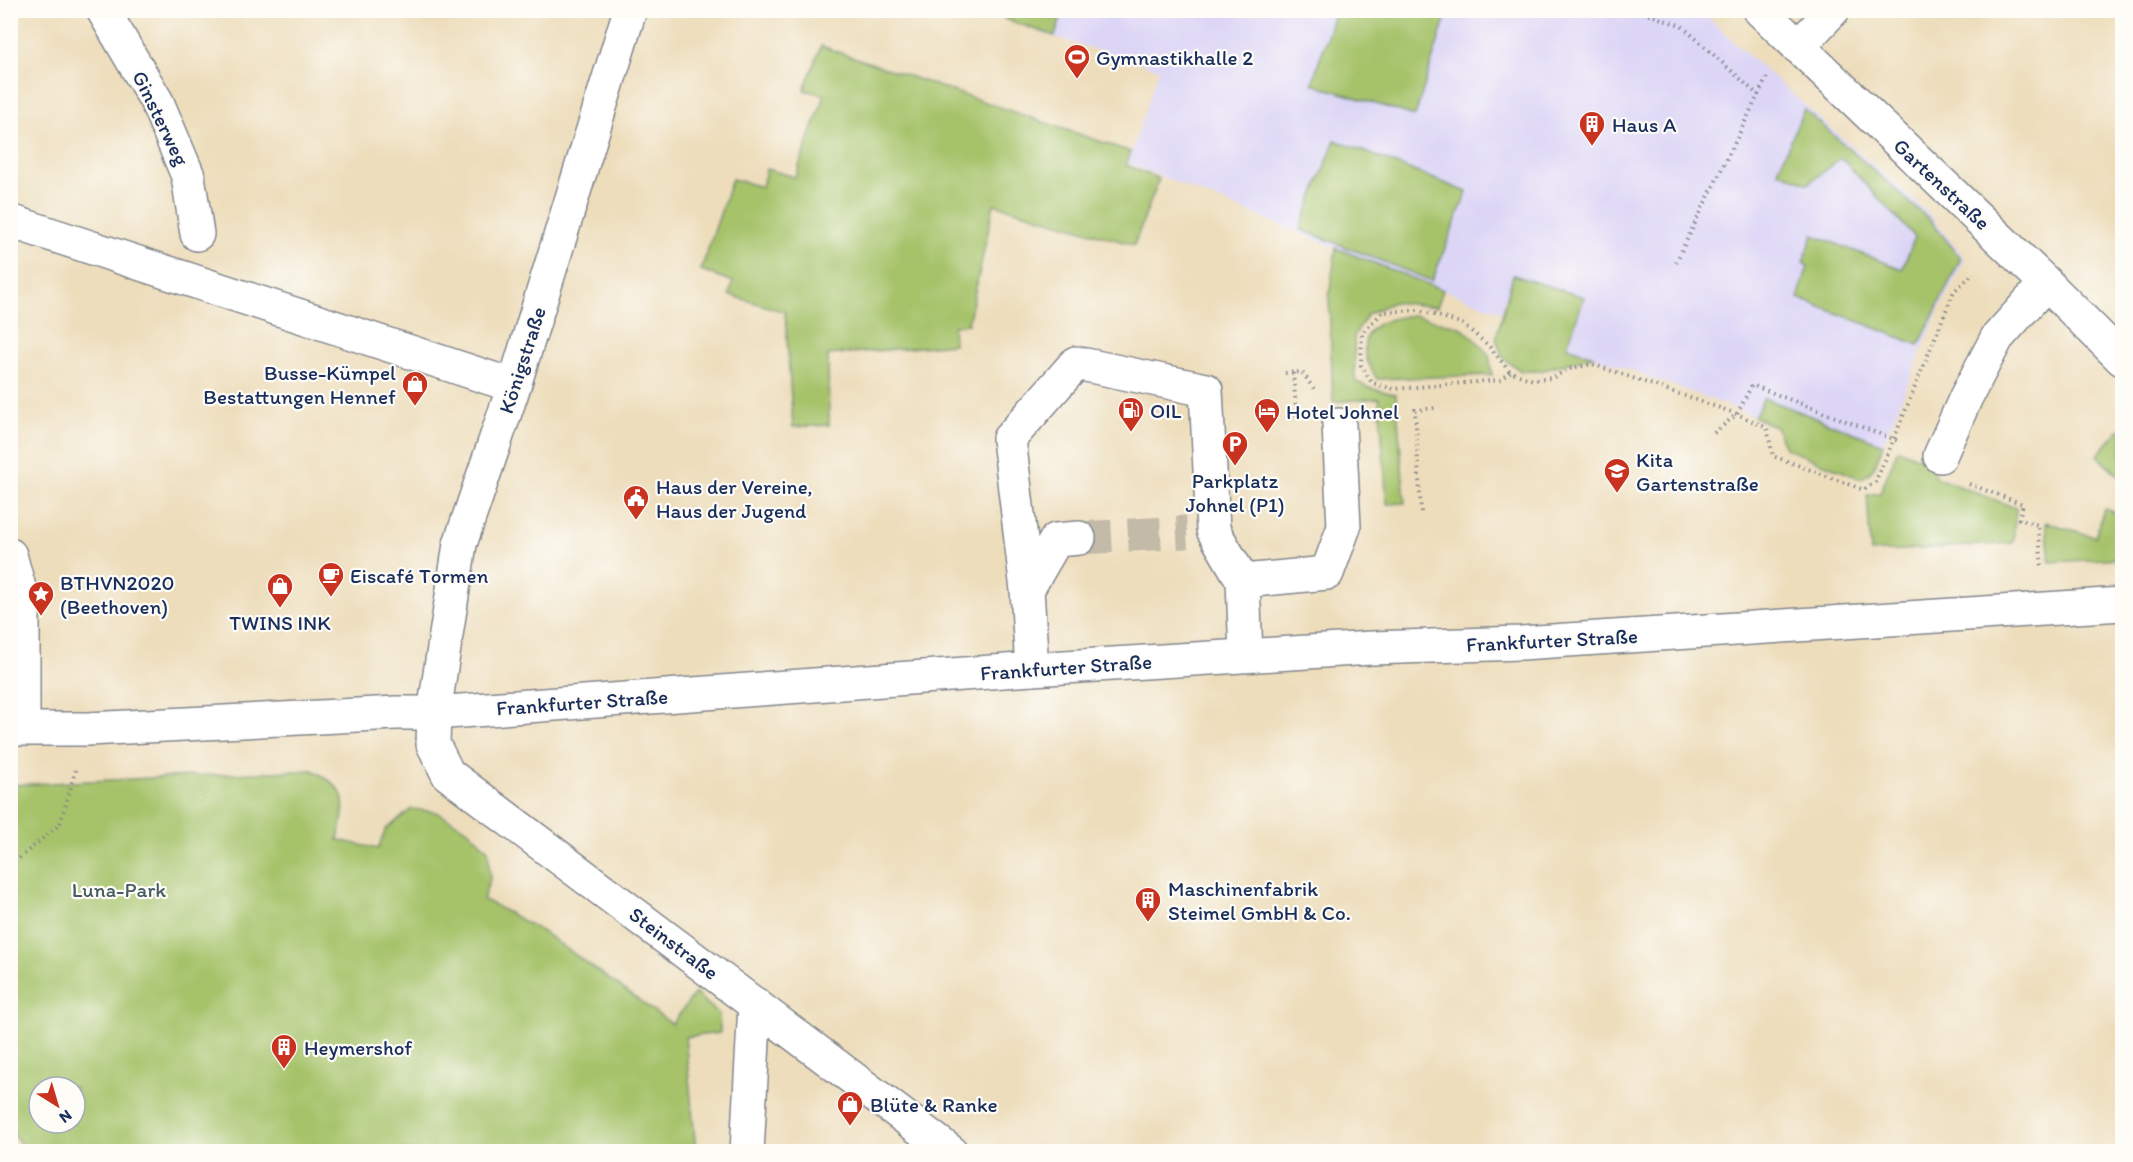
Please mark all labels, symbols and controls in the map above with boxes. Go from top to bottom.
sports icon: Gymnastikhalle 2 [1062,42,1092,80]
place label: Gymnastikhalle 2 [1096,45,1253,70]
street label: Ginsterweg [127,66,195,170]
building icon: Haus A [1577,109,1607,147]
place label: Haus A [1612,112,1677,137]
street label: Gartenstraße [1889,133,1995,235]
street label: Königstraße [493,304,551,416]
place label: Busse-Kümpel Bestattungen Hennef [203,360,396,409]
shop icon: Busse-Kümpel Bestattungen Hennef [400,369,430,407]
fuel station icon: OIL [1116,395,1146,433]
hotel icon: Hotel Johnel [1252,396,1282,434]
place label: OIL [1150,398,1182,423]
place label: Hotel Johnel [1286,399,1399,424]
parking icon: Parkplatz Johnel (P1) [1220,429,1250,467]
place label: Kita Gartenstraße [1636,447,1759,496]
school or university icon: Kita Gartenstraße [1602,456,1632,494]
place label: Parkplatz Johnel (P1) [1185,468,1285,517]
place label: Haus der Vereine, Haus der Jugend [656,474,813,523]
public building icon: Haus der Vereine, Haus der Jugend [621,483,651,521]
cafe icon: Eiscafé Tormen [316,560,346,598]
place label: Eiscafé Tormen [350,563,489,588]
place label: BTHVN2020 (Beethoven) [60,570,174,619]
shop icon: TWINS INK [265,571,295,609]
place icon: BTHVN2020 (Beethoven) [26,579,56,617]
place label: TWINS INK [229,610,331,635]
street label: Frankfurter Straße [1465,623,1639,657]
street label: Frankfurter Straße [979,649,1153,685]
street label: Frankfurter Straße [495,684,669,720]
place label: Maschinenfabrik Steimel GmbH & Co. [1168,876,1351,925]
park label: Luna-Park [72,877,166,902]
building icon: Maschinenfabrik Steimel GmbH & Co. [1133,885,1163,923]
street label: Steinstraße [624,901,724,985]
building icon: Heymershof [269,1032,299,1070]
place label: Heymershof [304,1035,412,1060]
north arrow [27,1075,87,1135]
shop icon: Blüte & Ranke [835,1089,865,1127]
place label: Blüte & Ranke [870,1092,998,1117]
text: N [56,1106,76,1127]

